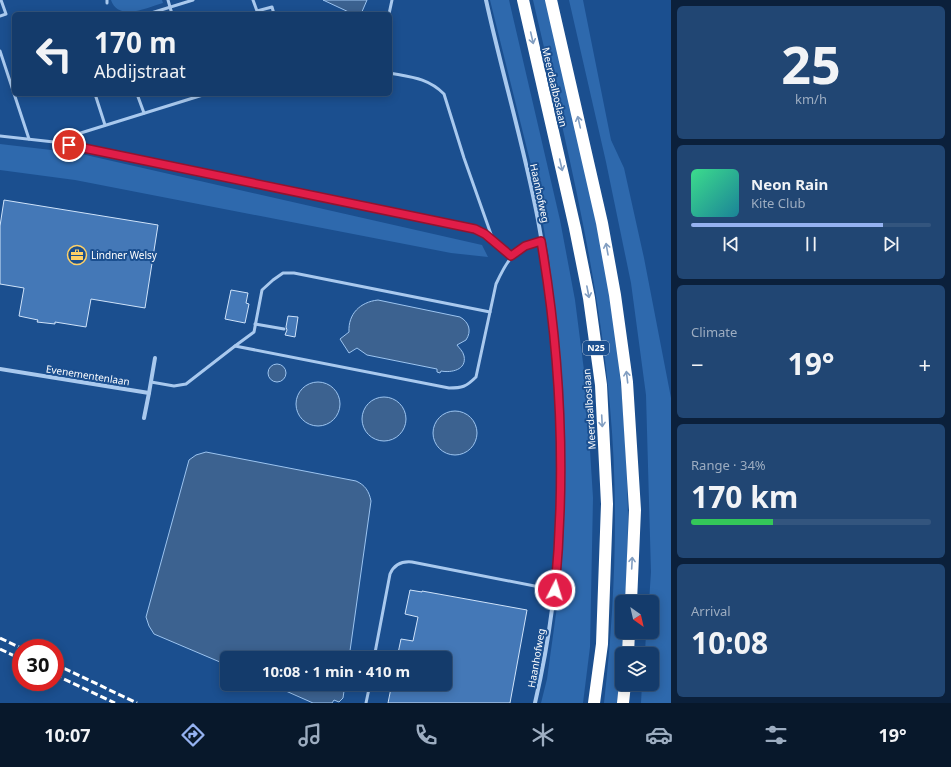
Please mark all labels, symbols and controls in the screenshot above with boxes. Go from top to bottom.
text: 170 m [94,23,177,61]
icon: left [28,28,80,80]
text: 25 [781,28,841,99]
one-way arrow [529,31,536,44]
street label: Meerdaalboslaan [539,46,571,128]
text: Abdijstraat [94,59,186,83]
text: km/h [795,90,827,108]
one-way arrow [574,116,582,129]
pin [52,128,86,162]
icon: arrive [58,134,80,156]
one-way arrow [557,158,565,171]
street label: Haanhofweg [527,162,553,224]
text: Neon Rain [751,174,828,194]
text: Kite Club [751,194,805,212]
icon: previous [720,233,742,255]
icon: pause [800,233,822,255]
icon: next [880,233,902,255]
one-way arrow [602,243,610,256]
office icon: Lindner Welsy [66,244,88,266]
place label: Lindner Welsy [91,248,158,262]
one-way arrow [584,285,592,298]
text: Climate [691,323,737,341]
road number: N25 [583,341,609,355]
text: 19° [787,343,835,384]
text: − [691,349,704,379]
text: + [918,349,931,379]
street label: Evenementenlaan [45,361,131,389]
street label: Meerdaalboslaan [579,368,599,450]
one-way arrow [623,371,631,384]
one-way arrow [599,414,606,427]
text: Range · 34% [691,456,766,474]
text: 170 km [691,476,798,517]
one-way arrow [629,557,636,570]
position arrow [534,569,576,611]
north arrow [615,595,659,639]
map controls [615,595,659,691]
text: Arrival [691,602,731,620]
text: 10:08 [691,622,768,663]
street label: Haanhofweg [524,627,548,689]
speed limit sign: 30 [12,639,64,691]
button: layers [615,647,659,691]
text: 10:08 · 1 min · 410 m [262,661,410,681]
icon: directions [179,721,207,749]
icon: music [296,721,324,749]
icon: phone [412,721,440,749]
icon: climate [529,721,557,749]
icon: car [645,721,673,749]
icon: filters [762,721,790,749]
text: 10:07 [44,723,91,747]
text: 19° [878,723,907,747]

